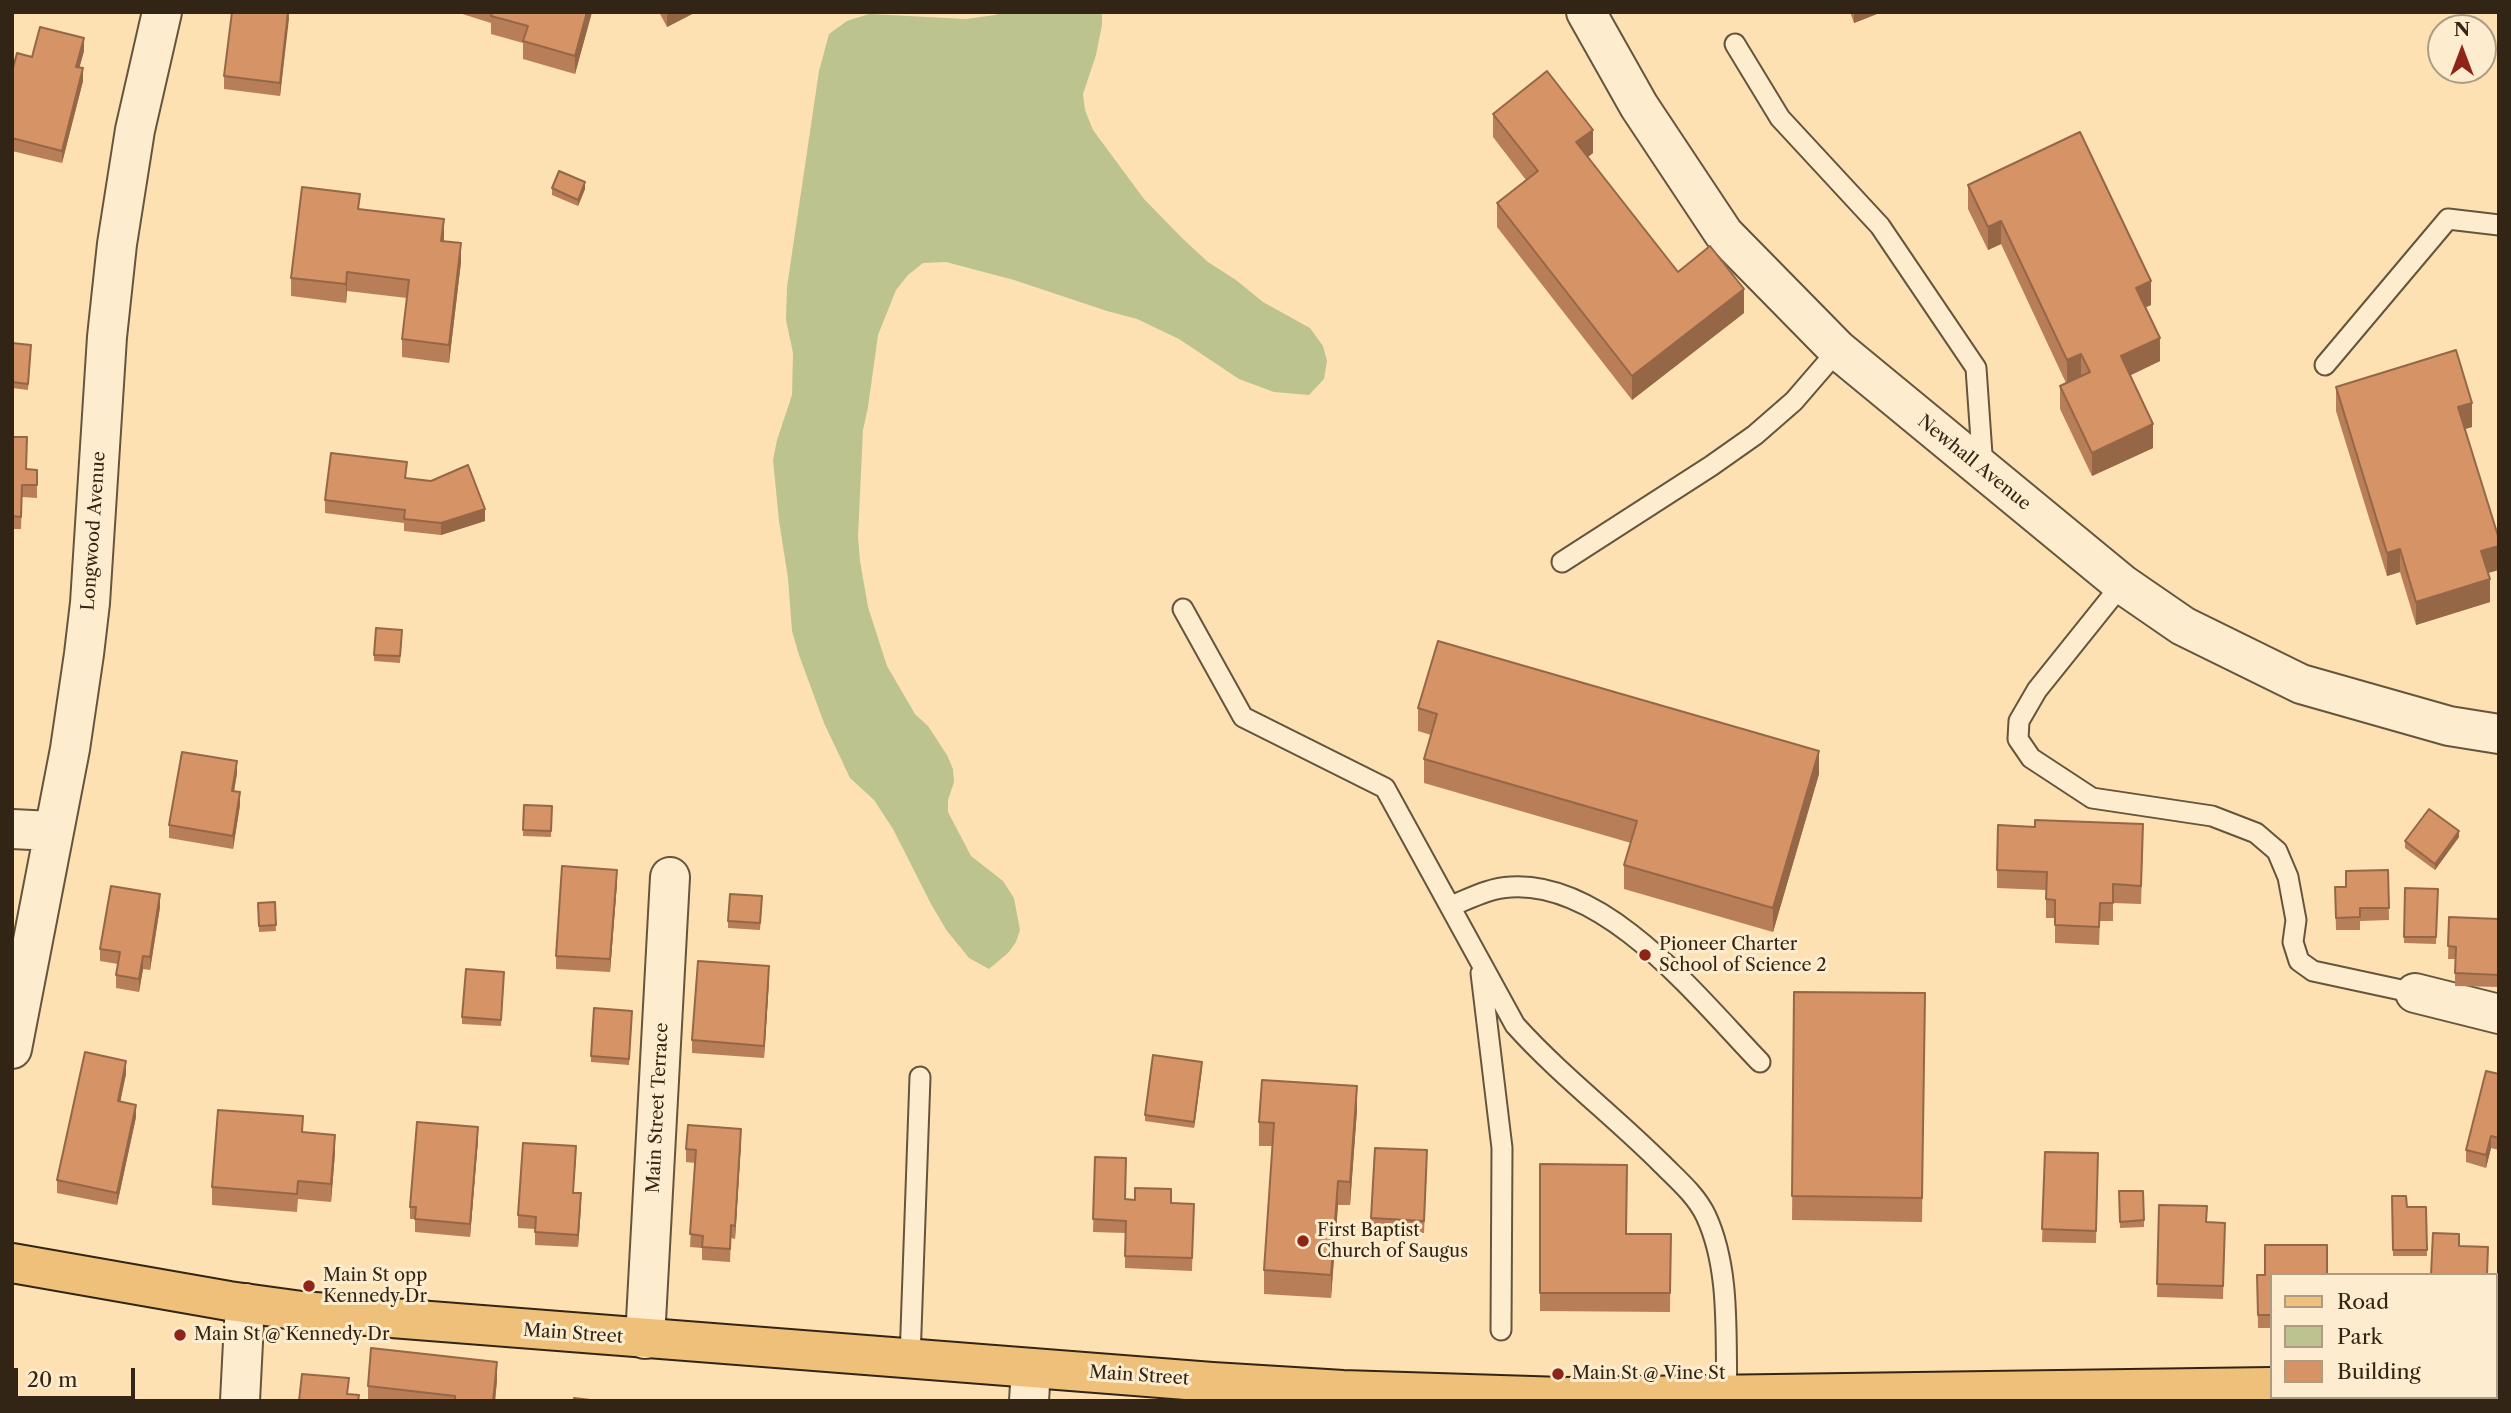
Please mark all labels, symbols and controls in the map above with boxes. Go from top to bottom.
north arrow [2427,14,2497,84]
text: N [2454,18,2470,41]
street label: Newhall Avenue [1913,411,2035,515]
street label: Longwood Avenue [78,451,110,611]
place label: Pioneer Charter School of Science 2 [1659,934,1827,976]
marker: Pioneer Charter School of Science 2 [1637,947,1653,963]
street label: Main Street Terrace [643,1022,673,1194]
place label: First Baptist Church of Saugus [1317,1220,1468,1262]
marker: First Baptist Church of Saugus [1295,1233,1311,1249]
place label: Main St opp Kennedy Dr [323,1265,427,1308]
legend [2270,1273,2497,1399]
marker: Main St opp Kennedy Dr [301,1278,317,1294]
text: Road [2337,1289,2389,1314]
street label: Main Street [522,1320,624,1348]
place label: Main St @ Kennedy Dr [194,1324,390,1346]
text: Park [2337,1324,2383,1349]
marker: Main St @ Kennedy Dr [172,1327,188,1343]
scale bar [18,1354,138,1398]
text: Building [2337,1359,2421,1384]
street label: Main Street [1088,1362,1190,1390]
place label: Main St @ Vine St [1572,1363,1725,1385]
marker: Main St @ Vine St [1550,1366,1566,1382]
text: 20 m [27,1367,78,1392]

